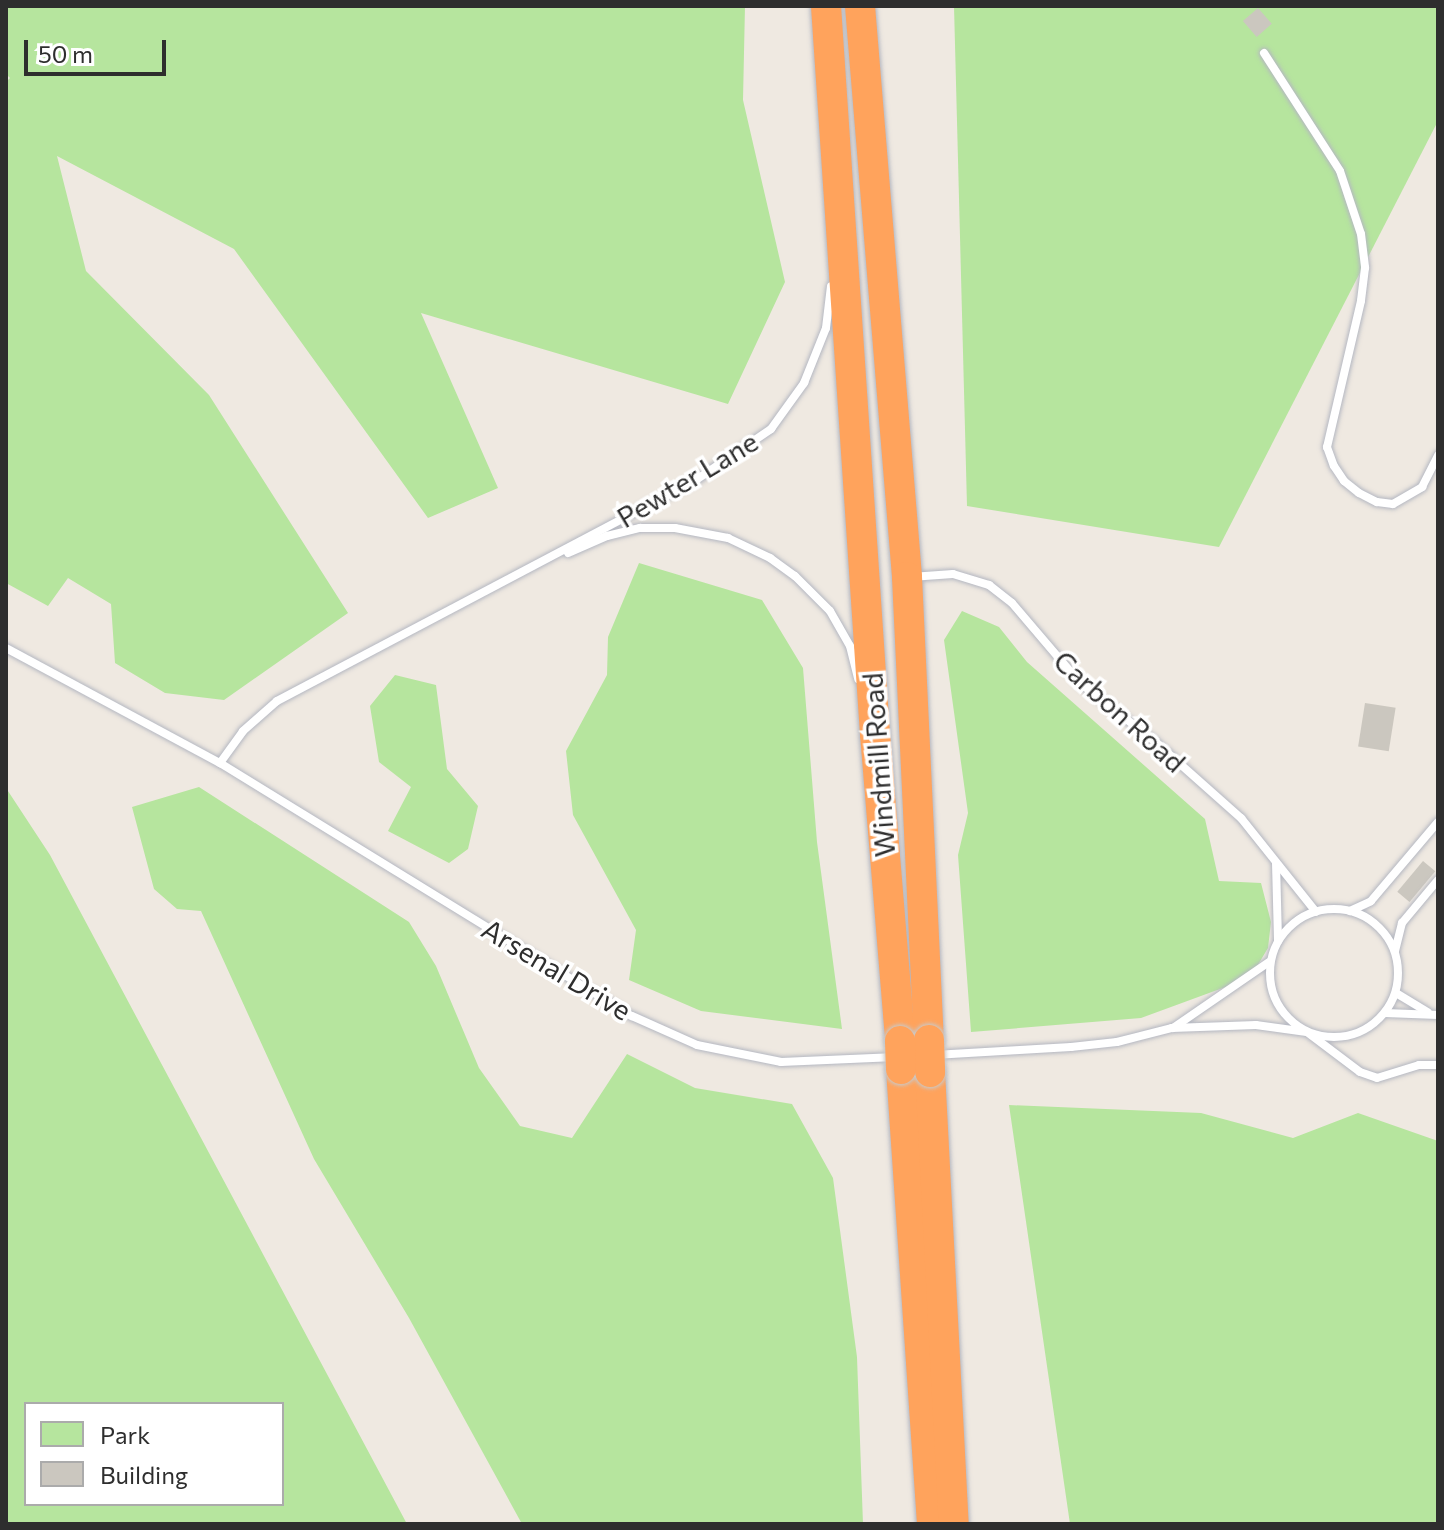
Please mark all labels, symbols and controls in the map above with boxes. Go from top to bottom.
scale bar [28,24,170,74]
text: 50 m [38,39,93,68]
street label: Pewter Lane [611,424,763,534]
street label: Carbon Road [1047,643,1193,779]
street label: Windmill Road [855,672,901,858]
street label: Arsenal Drive [476,911,638,1027]
legend [24,1402,284,1506]
text: Park [100,1420,150,1449]
text: Building [100,1460,188,1489]

